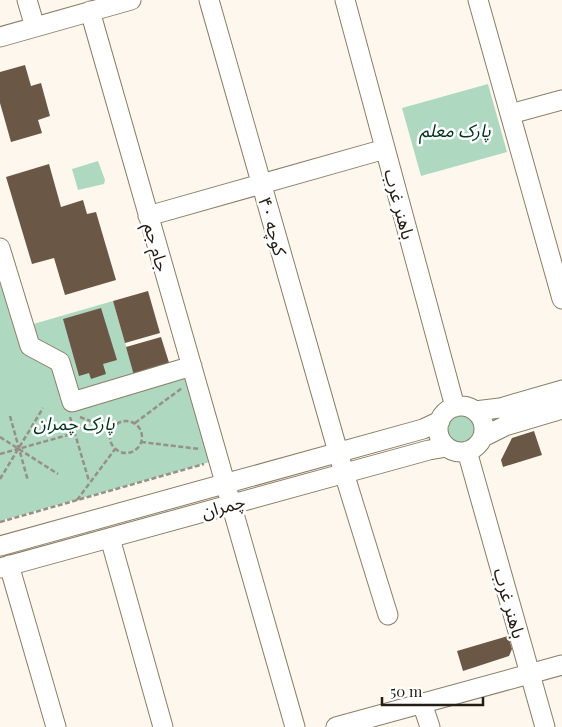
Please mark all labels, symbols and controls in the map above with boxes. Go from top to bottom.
park label: پارک معلم [418,118,491,145]
street label: باهنر غرب [379,166,421,242]
street label: کوچه ۴۰ [253,194,293,259]
street label: جام جم [136,220,175,275]
park label: پارک چمران [33,411,115,436]
street label: چمران [198,489,248,523]
street label: باهنر غرب [489,565,531,641]
scale bar [382,674,483,706]
text: 50 m [390,681,423,701]

